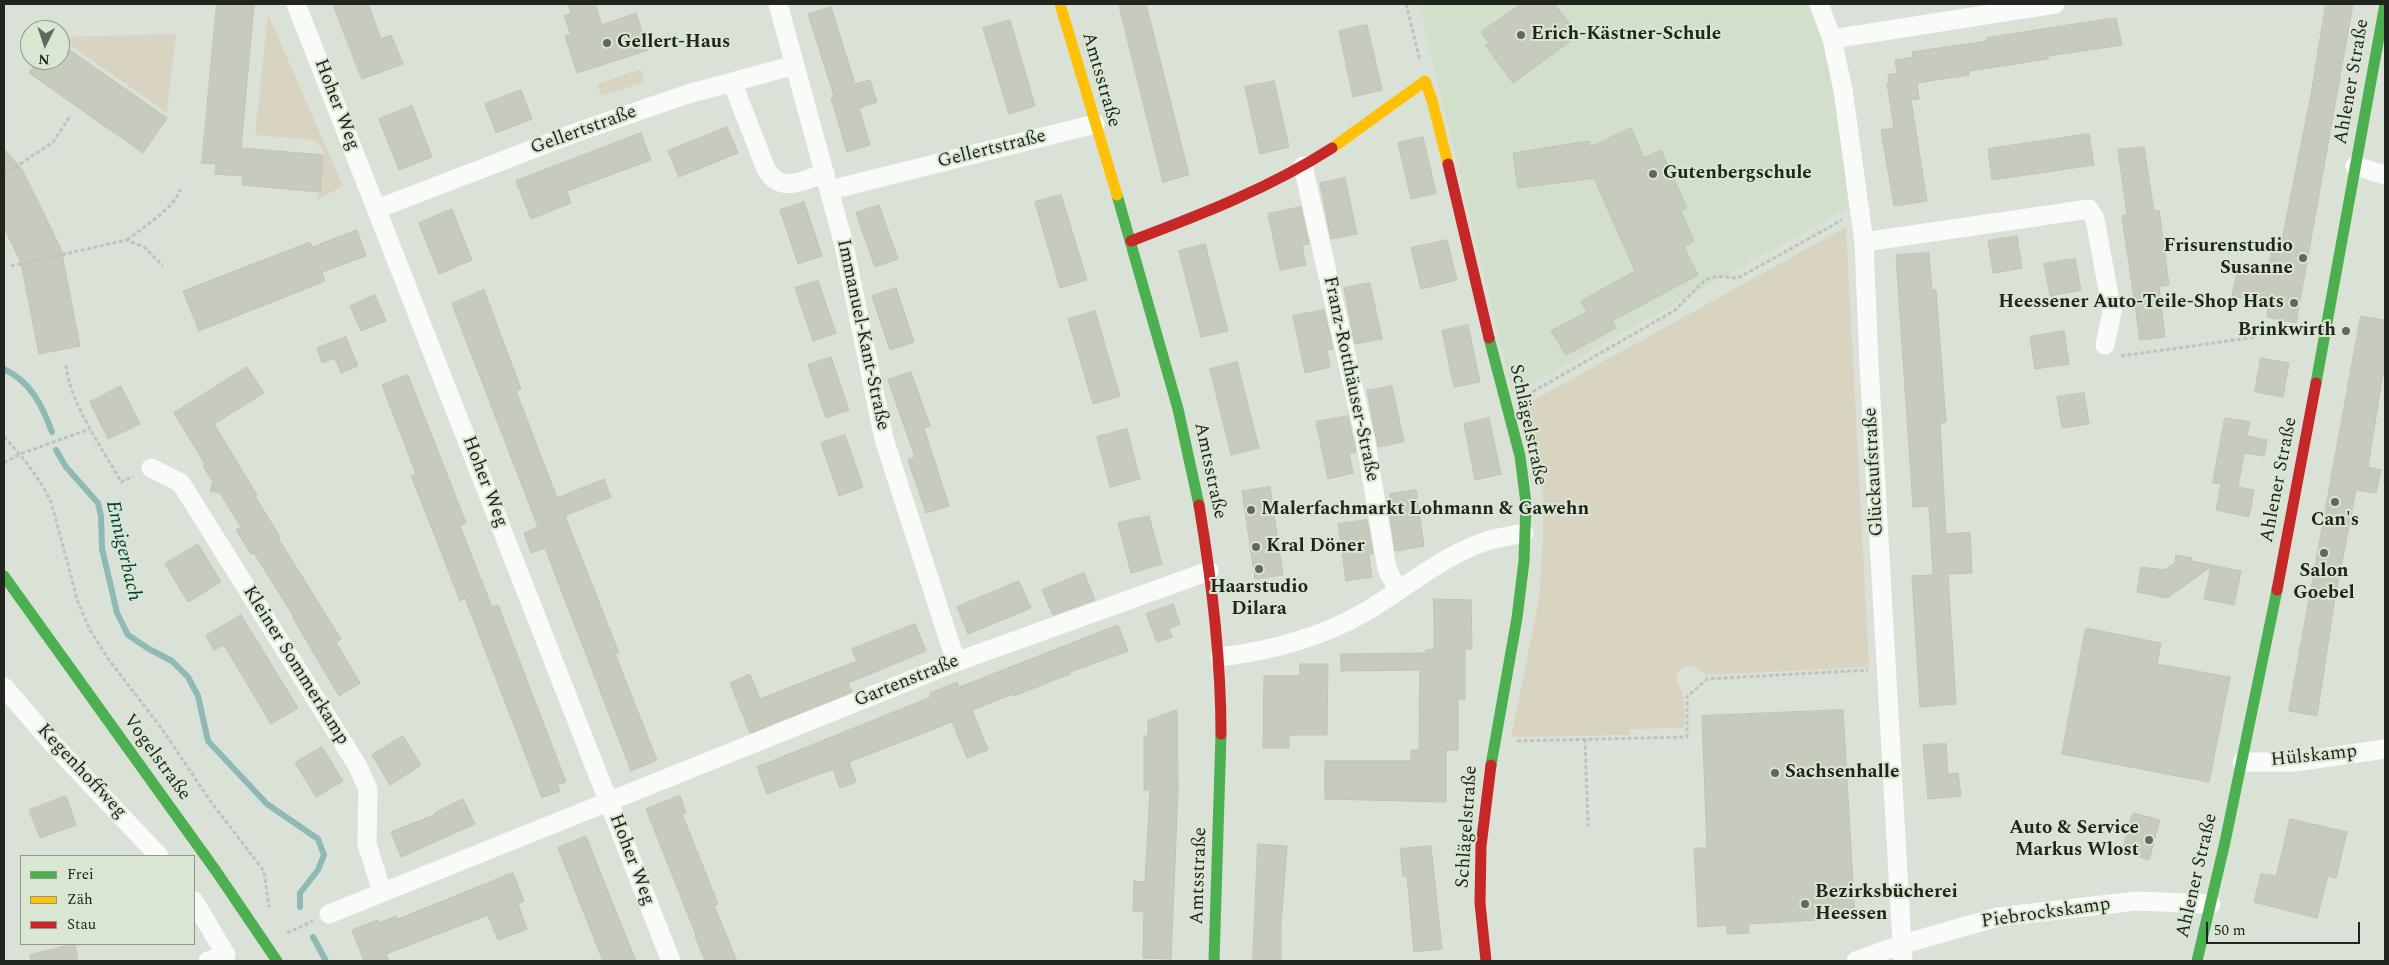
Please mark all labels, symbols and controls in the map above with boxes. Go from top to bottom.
street label: Ahlener Straße [2331,17,2375,147]
north arrow [20,20,70,70]
place label: Erich-Kästner-Schule [1531,24,1721,46]
marker: Erich-Kästner-Schule [1515,29,1527,41]
street label: Amtsstraße [1076,30,1124,130]
place label: Gellert-Haus [617,32,730,54]
marker: Gellert-Haus [601,37,613,49]
text: N [38,49,50,70]
street label: Hoher Weg [308,56,364,154]
street label: Gellertstraße [528,101,640,161]
street label: Gellertstraße [935,126,1049,174]
place label: Gutenbergschule [1663,163,1812,185]
marker: Gutenbergschule [1647,168,1659,180]
place label: Frisurenstudio Susanne [2164,236,2293,280]
street label: Immanuel-Kant-Straße [831,237,893,433]
marker: Frisurenstudio Susanne [2297,252,2309,264]
street label: Franz-Rotthäuser-Straße [1317,274,1383,484]
place label: Heessener Auto-Teile-Shop Hats [1998,292,2284,314]
marker: Heessener Auto-Teile-Shop Hats [2288,297,2300,309]
place label: Brinkwirth [2238,320,2336,342]
marker: Brinkwirth [2340,325,2352,337]
street label: Schlägelstraße [1503,362,1551,488]
street label: Glückaufstraße [1860,407,1890,537]
street label: Ahlener Straße [2257,415,2303,545]
street label: Amtsstraße [1188,421,1230,521]
street label: Hoher Weg [456,433,512,531]
marker: Can's [2329,496,2341,508]
water label: Ennigerbach [99,498,145,604]
place label: Malerfachmarkt Lohmann & Gawehn [1261,499,1589,521]
marker: Malerfachmarkt Lohmann & Gawehn [1245,504,1257,516]
place label: Can's [2311,510,2359,532]
place label: Kral Döner [1266,536,1365,558]
marker: Kral Döner [1250,541,1262,553]
marker: Salon Goebel [2318,547,2330,559]
place label: Salon Goebel [2293,561,2355,605]
marker: Haarstudio Dilara [1253,563,1265,575]
place label: Haarstudio Dilara [1210,577,1308,621]
street label: Kleiner Sommerkamp [237,582,353,750]
street label: Gartenstraße [851,651,963,713]
street label: Vogelstraße [117,710,195,806]
street label: Kegenhoffweg [31,720,131,824]
street label: Hülskamp [2270,741,2358,773]
place label: Sachsenhalle [1785,762,1899,784]
street label: Schlägelstraße [1452,765,1484,889]
marker: Sachsenhalle [1769,767,1781,779]
street label: Hoher Weg [603,811,659,909]
street label: Ahlener Straße [2173,811,2223,941]
place label: Auto & Service Markus Wlost [2009,818,2139,862]
street label: Amtsstraße [1187,827,1213,925]
marker: Auto & Service Markus Wlost [2143,834,2155,846]
legend [20,855,195,945]
text: Frei [67,863,94,886]
place label: Bezirksbücherei Heessen [1815,882,1958,926]
text: Zäh [67,888,93,911]
street label: Piebrockskamp [1980,894,2112,934]
marker: Bezirksbücherei Heessen [1799,898,1811,910]
scale bar [2209,912,2363,944]
text: Stau [67,913,96,936]
text: 50 m [2214,919,2246,942]

